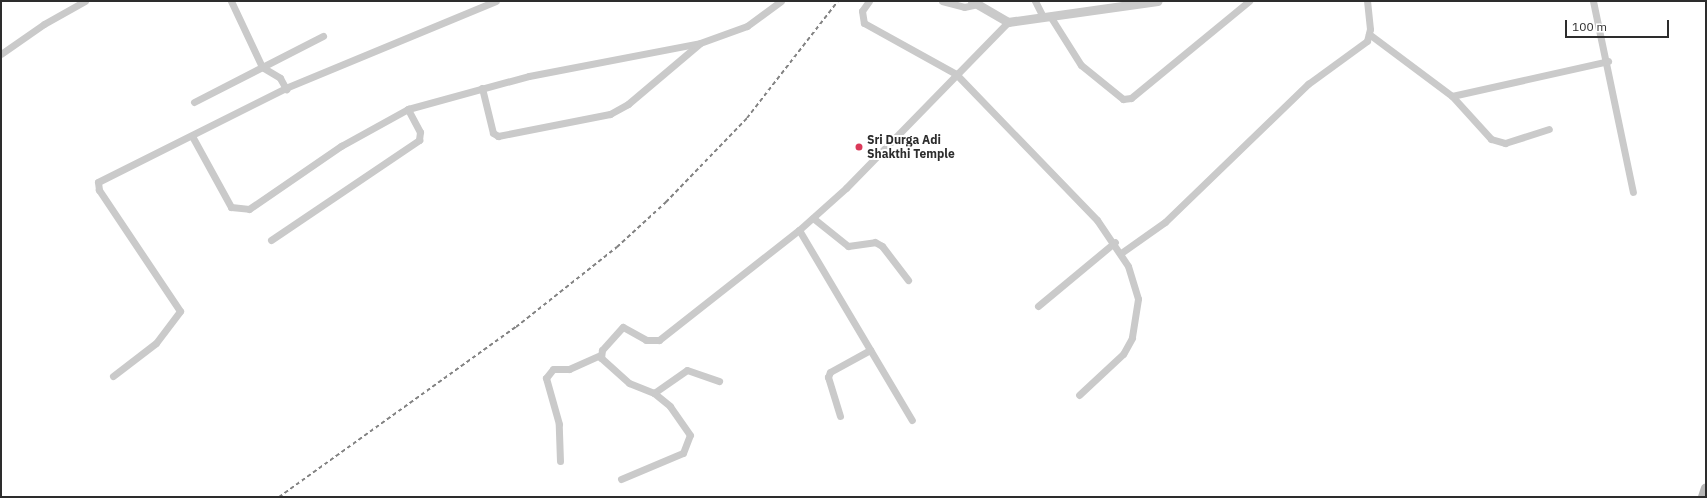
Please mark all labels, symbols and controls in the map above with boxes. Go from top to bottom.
scale bar [1567,12,1671,38]
text: 100 m [1572,19,1607,34]
place label: Sri Durga Adi Shakthi Temple [867,133,955,161]
marker: Sri Durga Adi Shakthi Temple [854,142,864,152]

